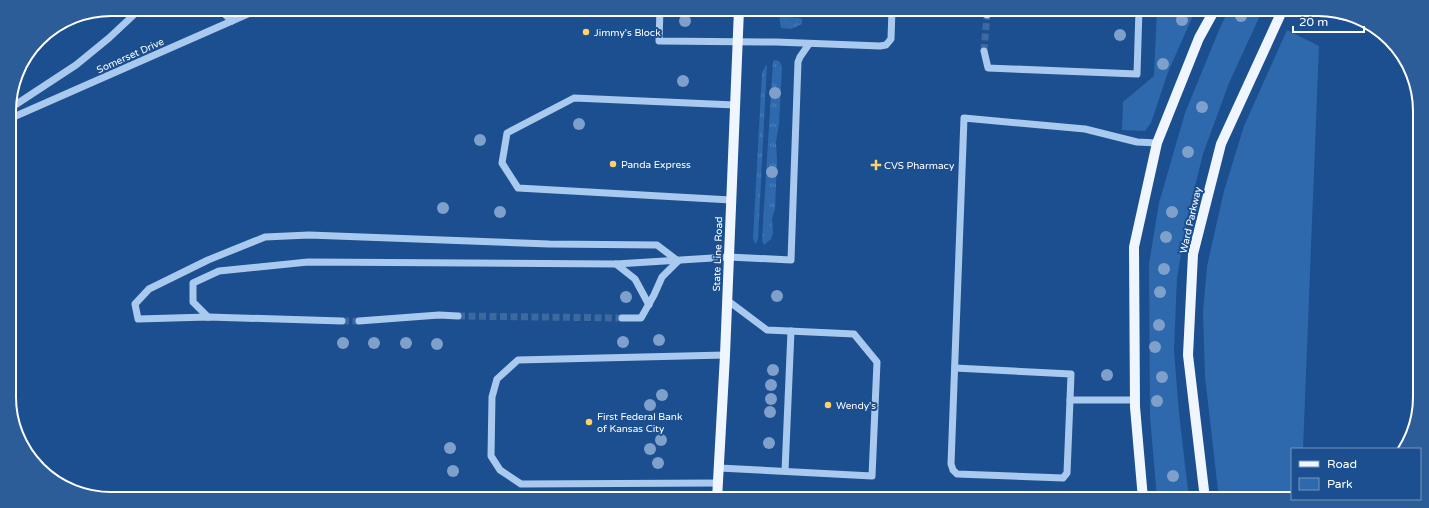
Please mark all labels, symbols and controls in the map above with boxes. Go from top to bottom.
scale bar [1293,8,1364,34]
text: 20 m [1299,15,1328,29]
marker: Jimmy's Block [581,27,591,37]
place label: Jimmy's Block [594,27,661,39]
street label: Somerset Drive [95,36,166,76]
marker: Panda Express [608,159,618,169]
place label: Panda Express [621,159,691,171]
marker: CVS Pharmacy [871,160,881,170]
place label: CVS Pharmacy [884,160,955,172]
street label: Ward Parkway [1177,185,1205,255]
street label: State Line Road [711,216,725,292]
marker: Wendy's [823,400,833,410]
place label: Wendy's [836,400,876,412]
place label: First Federal Bank of Kansas City [597,411,683,435]
marker: First Federal Bank of Kansas City [584,417,594,427]
legend [1291,448,1421,500]
text: Road [1327,457,1357,471]
text: Park [1327,477,1353,491]

